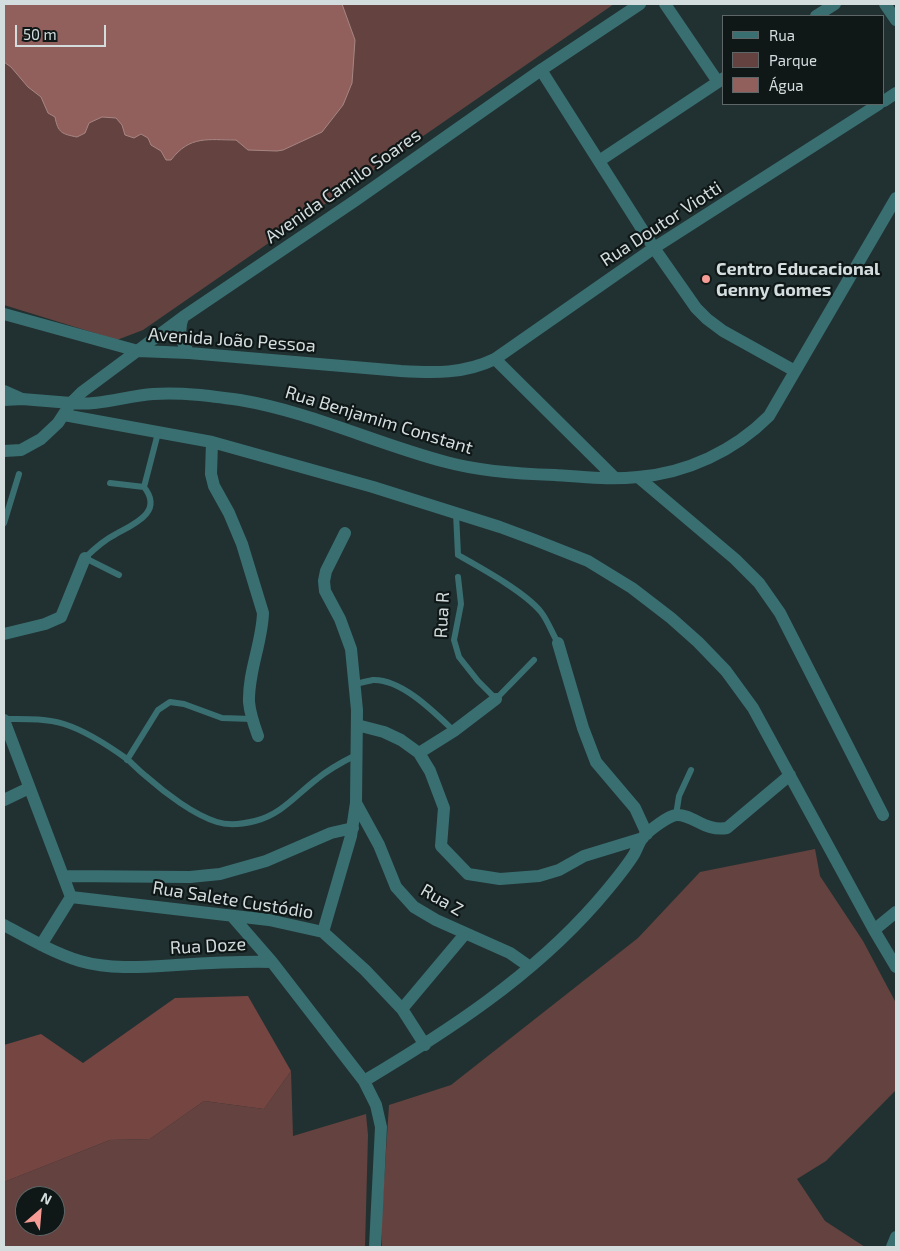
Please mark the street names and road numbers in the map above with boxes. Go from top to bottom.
street label: Avenida Camilo Soares [261,124,425,248]
street label: Rua Doutor Viotti [596,177,726,271]
street label: Avenida João Pessoa [147,323,317,357]
street label: Rua Benjamim Constant [283,381,475,459]
street label: Rua R [430,591,454,639]
street label: Rua Salete Custódio [151,877,315,923]
street label: Rua Z [417,879,467,921]
street label: Rua Doze [169,933,247,959]

